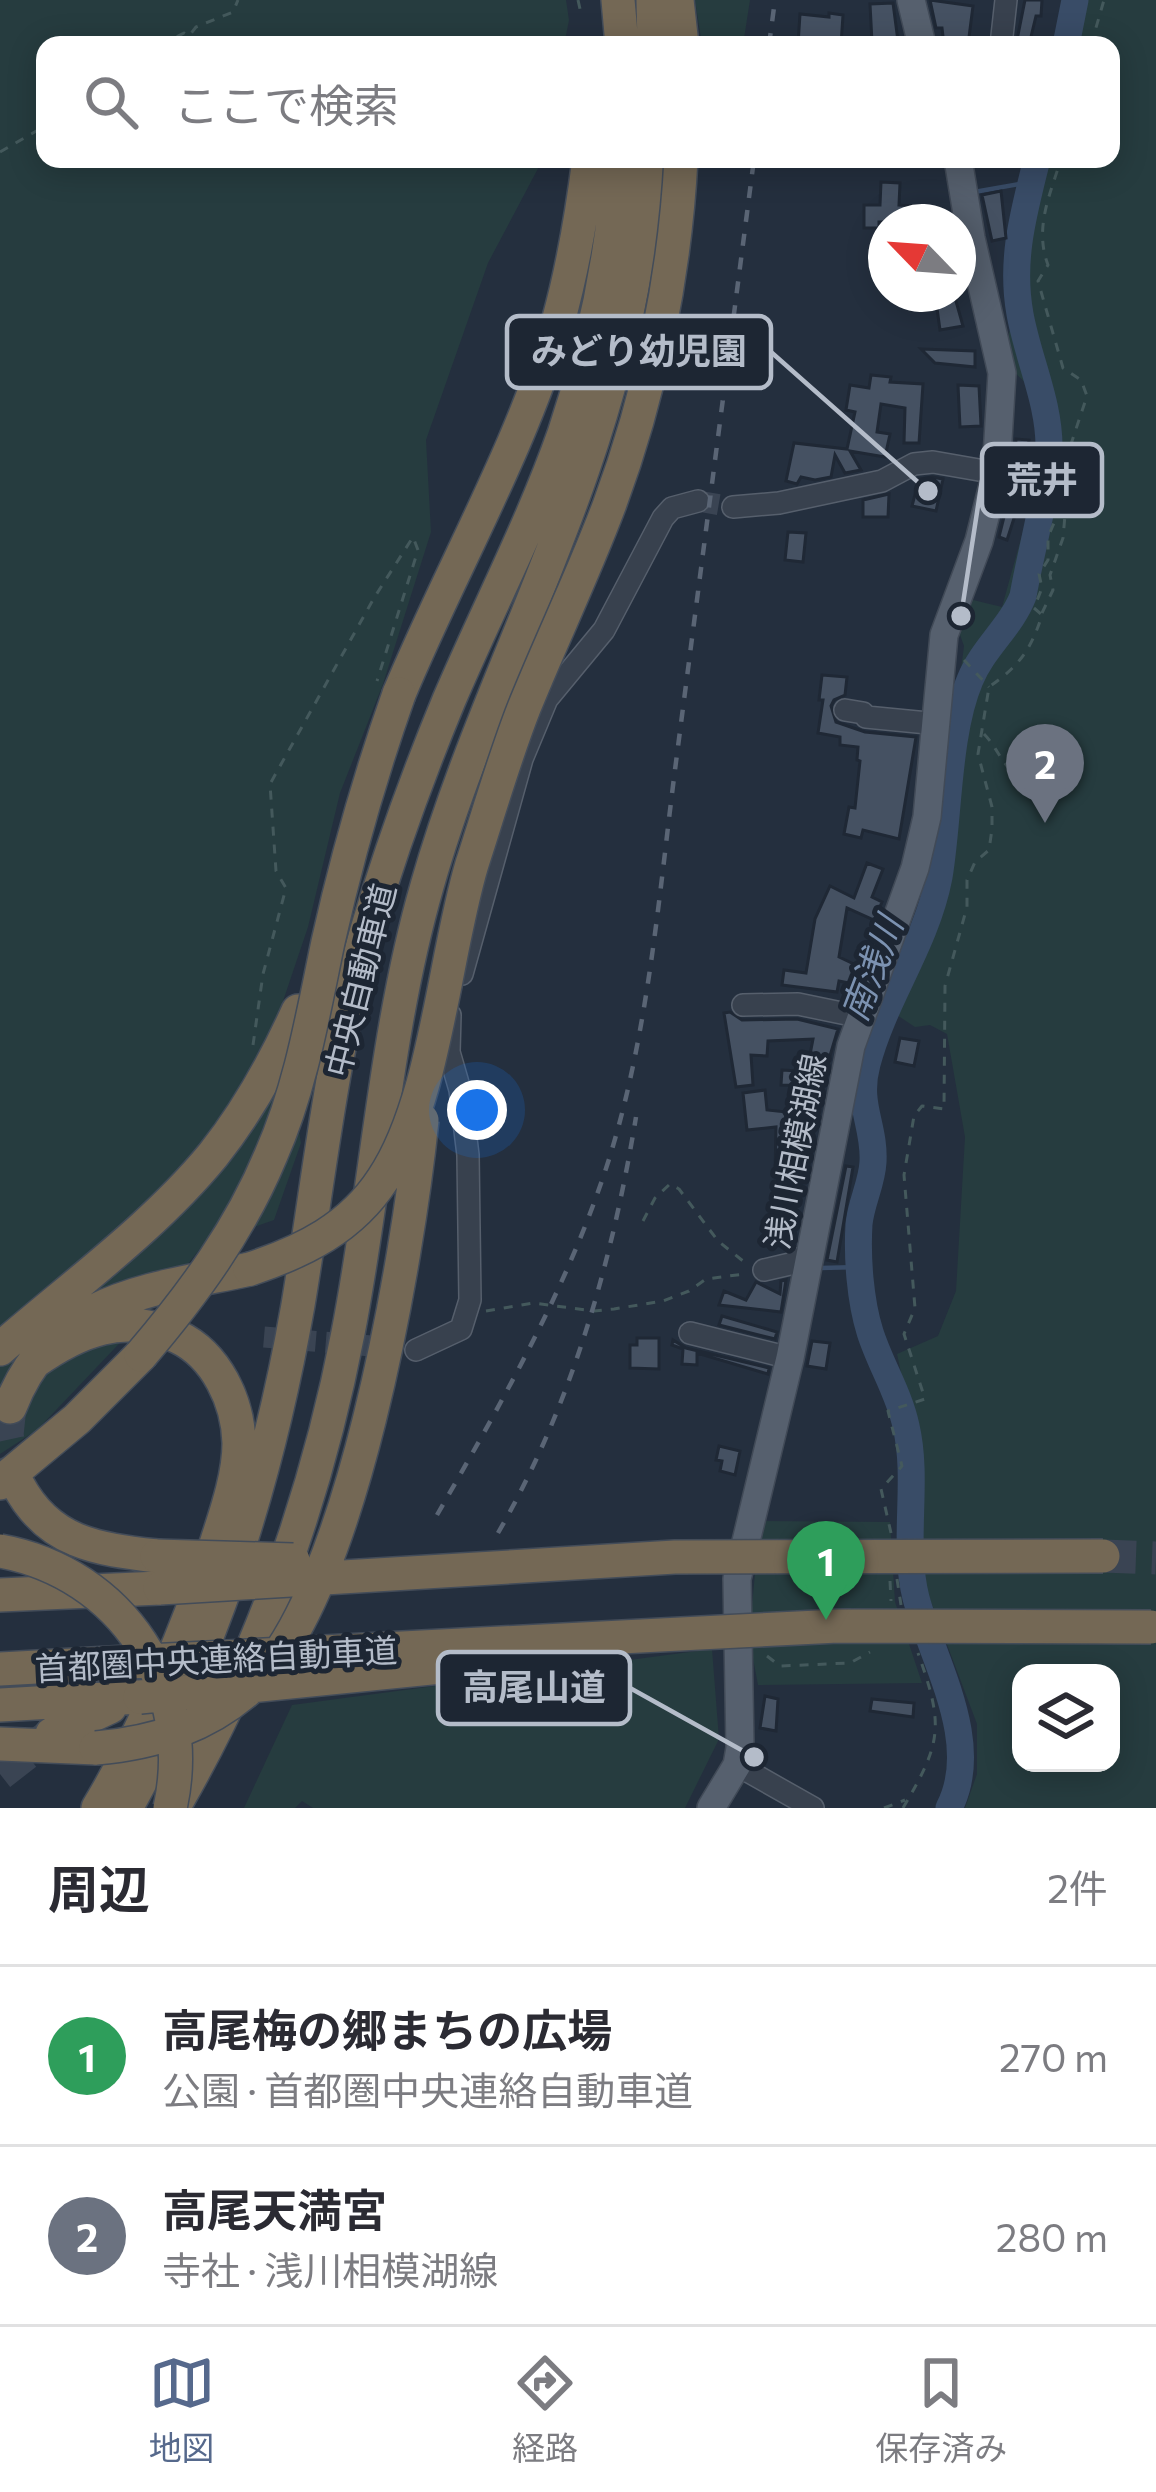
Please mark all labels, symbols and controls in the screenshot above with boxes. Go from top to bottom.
search box [36,36,1120,168]
icon: search [78,69,144,135]
text: ここで検索 [174,76,399,131]
north arrow [868,204,976,312]
callout: みどり幼児園 [507,316,771,388]
text: みどり幼児園 [531,327,747,371]
callout: 荒井 [982,444,1102,516]
text: 荒井 [1006,456,1078,500]
pin: 2 [1006,724,1084,823]
street label: 中央自動車道 [315,879,403,1081]
water label: 南浅川 [830,906,911,1026]
street label: 浅川相模湖線 [755,1050,833,1252]
your location [447,1080,507,1140]
pin: 1 [787,1521,865,1620]
street label: 首都圏中央連絡自動車道 [34,1628,398,1688]
callout: 高尾山道 [438,1652,630,1724]
text: 高尾山道 [462,1663,606,1707]
map controls [1012,1664,1120,1772]
button: layers [1012,1664,1120,1772]
text: 周辺 [48,1856,150,1919]
text: 2件 [1047,1863,1108,1911]
text: 高尾梅の郷まちの広場 [162,2001,612,2056]
text: 1 [78,2032,96,2080]
text: 270 m [999,2032,1108,2080]
text: 公園 · 首都圏中央連絡自動車道 [162,2065,693,2113]
text: 高尾天満宮 [162,2181,387,2236]
text: 2 [76,2212,98,2260]
text: 280 m [996,2212,1108,2260]
text: 寺社 · 浅川相模湖線 [162,2245,498,2293]
tab: 地図 [149,2350,215,2470]
tab: 経路 [512,2350,578,2470]
tab: 保存済み [875,2350,1007,2470]

